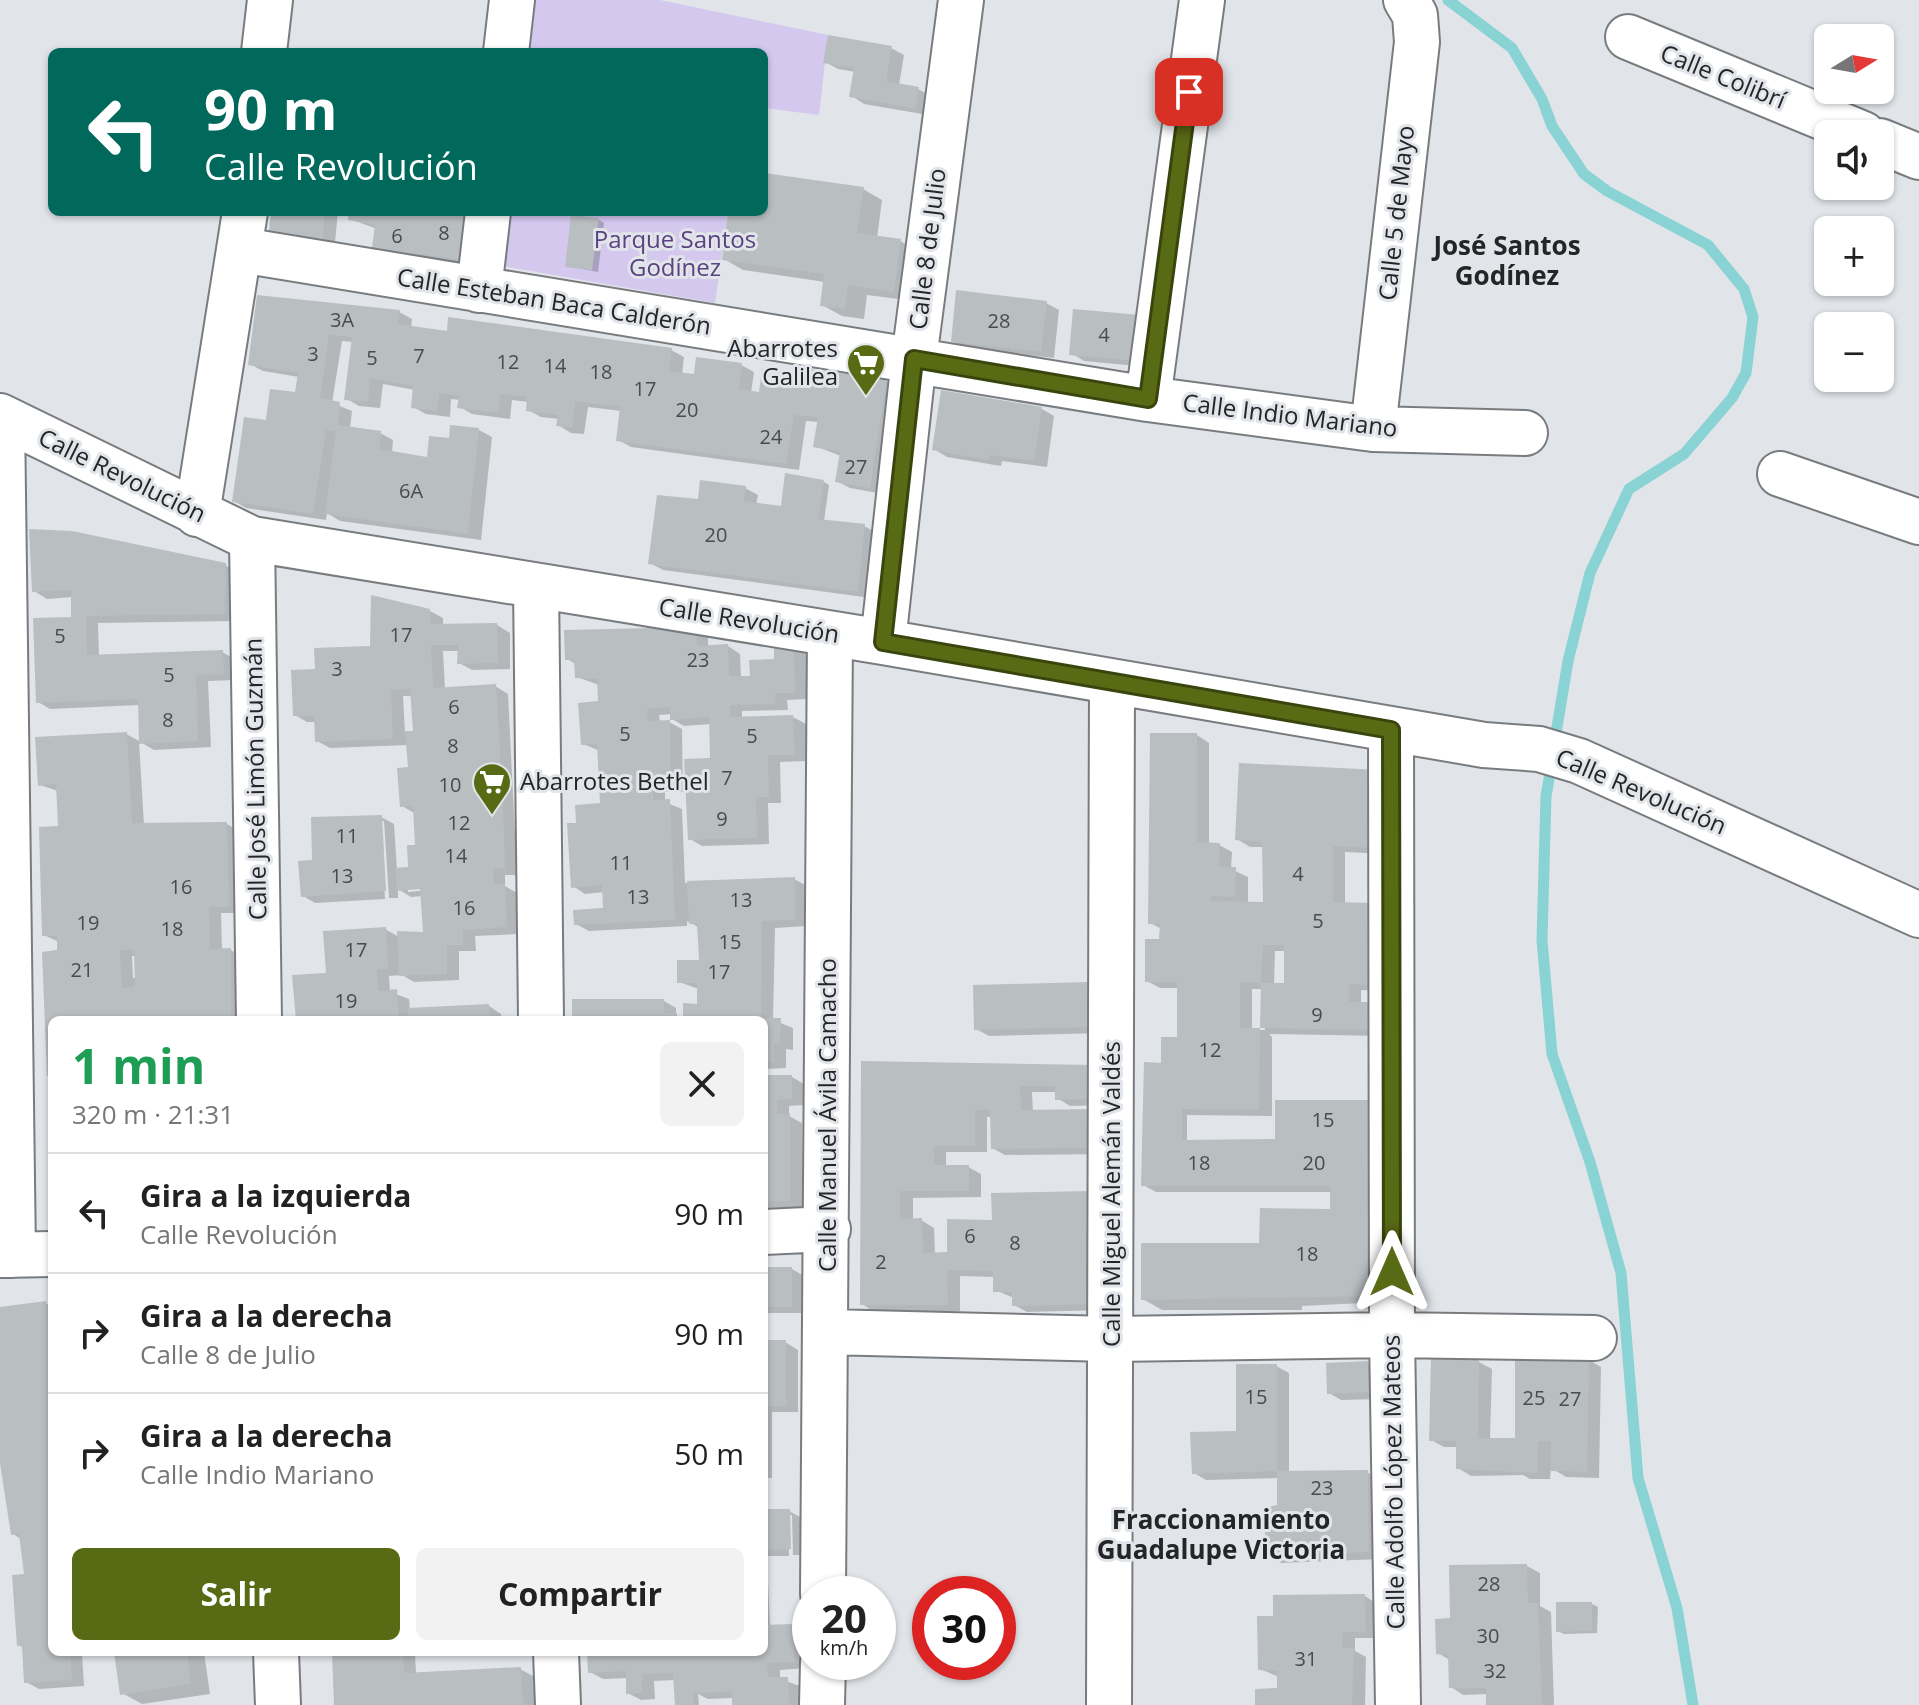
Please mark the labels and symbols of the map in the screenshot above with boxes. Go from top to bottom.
north arrow [1814,24,1894,104]
street label: Calle Colibrí [1656,35,1792,116]
pin [1155,58,1223,126]
street label: Calle 5 de Mayo [1370,124,1421,302]
street label: Calle 8 de Julio [900,166,953,331]
house number: 8 [438,219,450,246]
house number: 6 [391,222,403,249]
park label: Parque Santos Godínez [594,222,756,283]
district label: José Santos Godínez [1431,227,1581,293]
street label: Calle Esteban Baca Calderón [395,259,714,342]
house number: 3A [330,306,354,333]
house number: 28 [988,307,1010,334]
house number: 4 [1098,321,1110,348]
place label: Abarrotes Galilea [727,331,838,392]
house number: 3 [307,340,319,367]
house number: 7 [413,342,425,369]
supermarket icon: Abarrotes Galilea [845,342,887,397]
house number: 5 [366,344,378,371]
house number: 12 [497,348,519,375]
house number: 14 [544,352,567,379]
house number: 18 [590,358,612,385]
house number: 17 [634,375,656,402]
street label: Calle Indio Mariano [1181,385,1400,444]
house number: 20 [676,396,698,423]
street label: Calle Revolución [33,420,212,529]
house number: 24 [760,423,783,450]
house number: 27 [845,453,867,480]
house number: 6A [399,477,423,504]
house number: 20 [705,521,727,548]
street label: Calle Revolución [657,589,842,650]
house number: 17 [390,621,412,648]
house number: 5 [54,622,66,649]
street label: Calle José Limón Guzmán [236,638,273,920]
house number: 23 [687,646,709,673]
house number: 3 [331,655,343,682]
house number: 5 [163,661,175,688]
house number: 6 [448,693,460,720]
house number: 8 [162,706,174,733]
house number: 5 [619,720,631,747]
house number: 5 [746,722,758,749]
house number: 8 [447,732,459,759]
street label: Calle Revolución [1551,740,1732,841]
supermarket icon: Abarrotes Bethel [471,761,513,816]
place label: Abarrotes Bethel [520,764,709,797]
house number: 7 [721,764,733,791]
house number: 10 [439,771,461,798]
house number: 9 [716,805,728,832]
house number: 12 [448,809,470,836]
house number: 11 [336,822,358,849]
house number: 14 [445,842,468,869]
house number: 11 [610,849,632,876]
house number: 4 [1292,860,1304,887]
house number: 13 [331,862,353,889]
house number: 16 [170,873,192,900]
house number: 13 [627,883,649,910]
house number: 13 [730,886,752,913]
house number: 16 [453,894,475,921]
house number: 5 [1312,907,1324,934]
house number: 19 [77,909,99,936]
house number: 18 [161,915,183,942]
house number: 15 [719,928,741,955]
house number: 17 [345,936,367,963]
house number: 21 [71,956,93,983]
house number: 17 [708,958,730,985]
street label: Calle Manuel Ávila Camacho [810,958,843,1272]
house number: 19 [335,987,357,1014]
house number: 9 [1311,1001,1323,1028]
house number: 12 [1199,1036,1221,1063]
street label: Calle Miguel Alemán Valdés [1094,1041,1127,1347]
house number: 15 [1312,1106,1334,1133]
house number: 18 [1188,1149,1210,1176]
house number: 20 [1303,1149,1325,1176]
house number: 6 [964,1222,976,1249]
house number: 8 [1009,1229,1021,1256]
position arrow [1350,1230,1434,1314]
house number: 18 [1296,1240,1318,1267]
house number: 2 [875,1248,887,1275]
street label: Calle Adolfo López Mateos [1373,1334,1412,1630]
house number: 15 [1245,1383,1267,1410]
house number: 25 [1523,1384,1545,1411]
house number: 27 [1559,1385,1581,1412]
house number: 23 [1311,1474,1333,1501]
district label: Fraccionamiento Guadalupe Victoria [1097,1501,1345,1567]
house number: 28 [1478,1570,1500,1597]
speed limit sign: 30 [912,1576,1016,1680]
house number: 30 [1477,1622,1499,1649]
house number: 31 [1295,1645,1317,1672]
house number: 32 [1484,1657,1506,1684]

